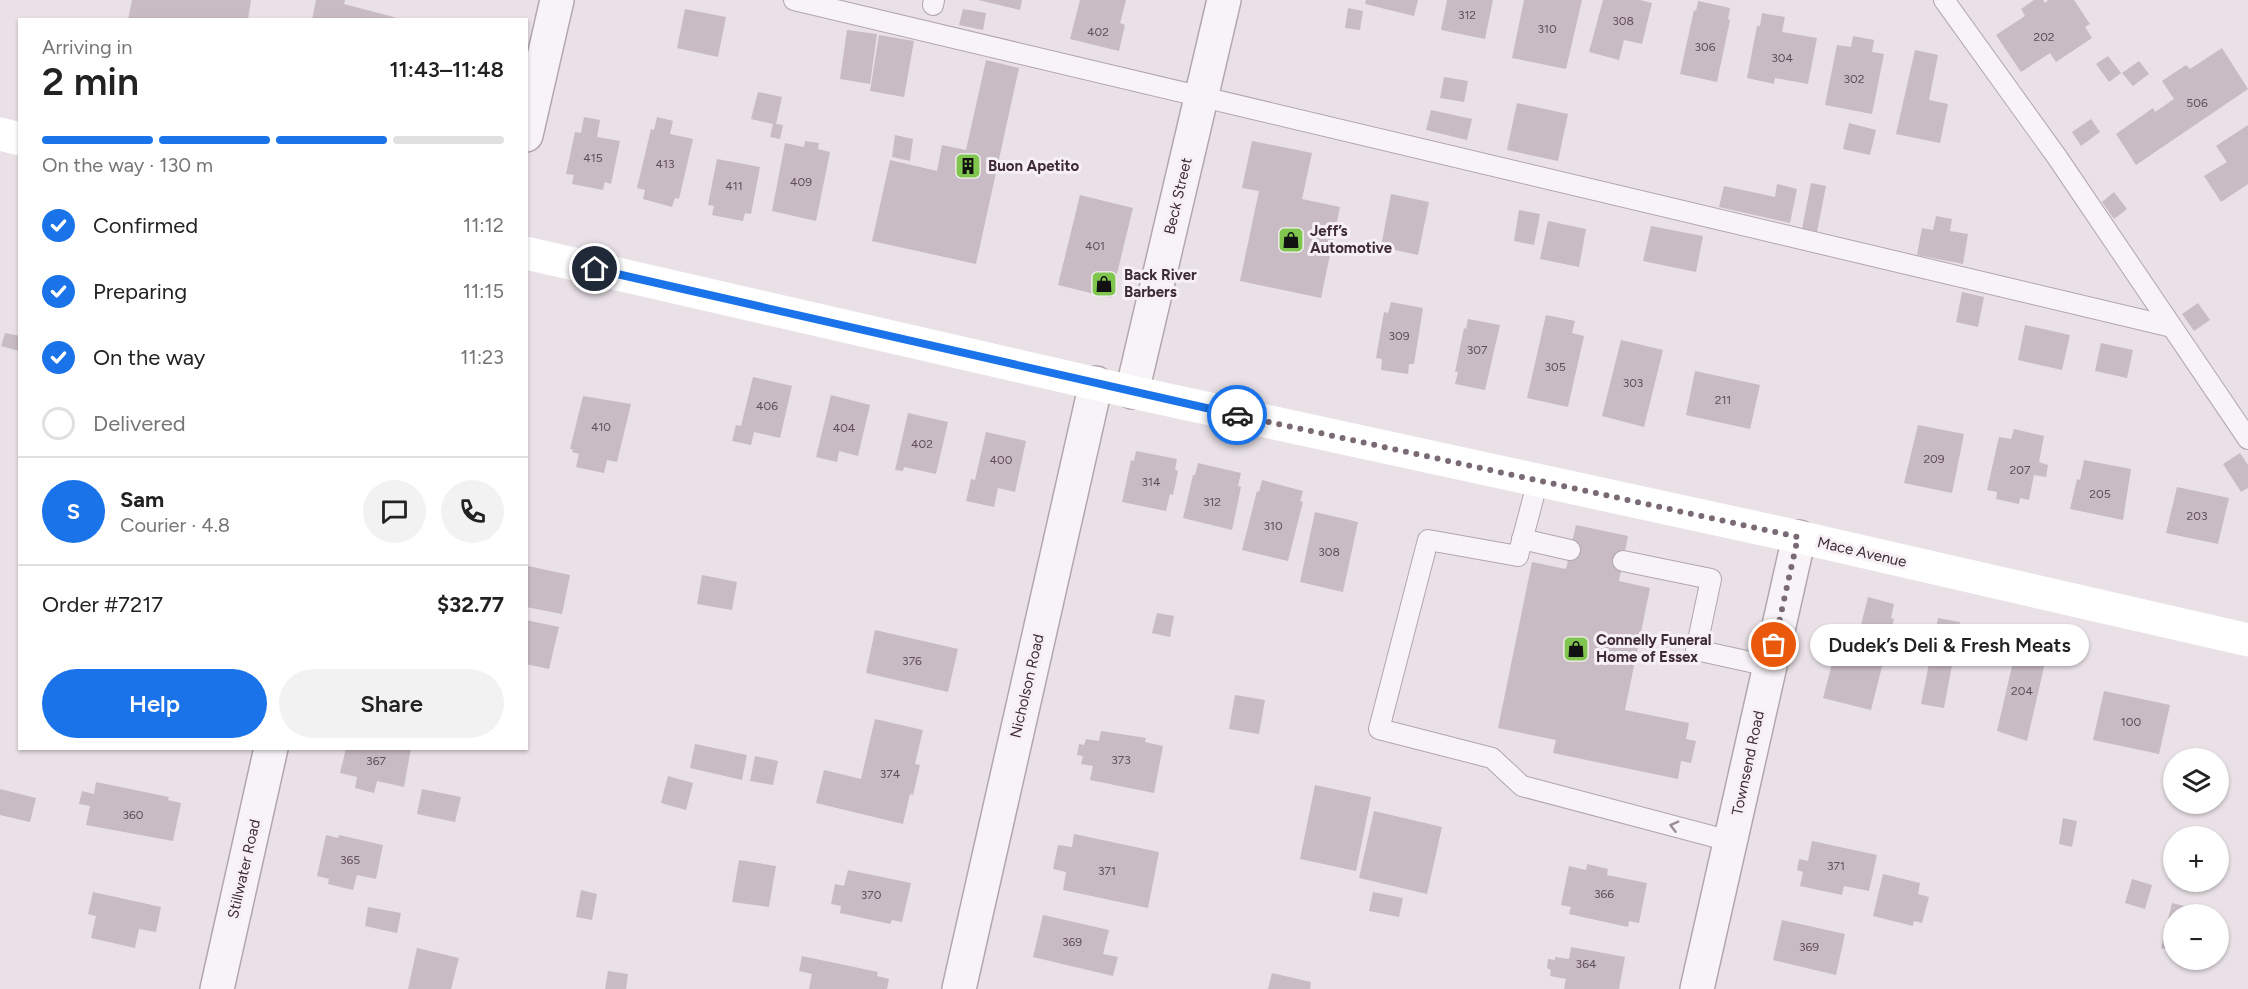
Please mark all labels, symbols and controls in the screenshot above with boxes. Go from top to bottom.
house number: 312 [1458,8,1476,22]
house number: 308 [1612,14,1634,28]
house number: 310 [1537,22,1557,36]
house number: 402 [1087,25,1109,39]
house number: 202 [2033,30,2055,44]
text: Arriving in [42,35,132,59]
house number: 306 [1694,40,1716,54]
house number: 304 [1771,51,1793,65]
text: 11:43–11:48 [389,56,504,83]
text: 2 min [42,58,139,105]
house number: 302 [1844,72,1864,86]
house number: 506 [2186,96,2208,110]
house number: 415 [583,151,603,165]
building icon: Buon Apetito [953,151,983,181]
text: On the way · 130 m [42,153,213,177]
street label: Beck Street [1160,155,1196,236]
house number: 413 [656,157,674,171]
place label: Buon Apetito [988,157,1079,175]
house number: 409 [790,175,812,189]
house number: 411 [725,179,743,193]
icon: check [42,209,75,242]
text: Confirmed [93,212,198,239]
text: 11:12 [463,213,504,237]
place label: Jeff’s Automotive [1310,222,1393,257]
shop icon: Jeff’s Automotive [1276,225,1306,255]
house number: 401 [1085,239,1105,253]
pin [569,243,620,294]
icon: home [578,252,611,285]
place label: Back River Barbers [1124,266,1197,301]
shop icon: Back River Barbers [1089,269,1119,299]
icon: check [42,275,75,308]
text: Preparing [93,278,187,305]
text: 11:15 [463,279,504,303]
house number: 309 [1388,329,1410,343]
icon: check [42,341,75,374]
house number: 307 [1467,343,1488,357]
text: On the way [93,344,205,371]
text: 11:23 [460,345,504,369]
house number: 305 [1544,360,1566,374]
house number: 303 [1623,376,1643,390]
courier [1207,385,1267,445]
house number: 211 [1715,393,1731,407]
house number: 406 [756,399,778,413]
icon: car [1221,399,1254,432]
text: Delivered [93,410,186,437]
house number: 410 [591,420,611,434]
house number: 404 [833,421,856,435]
house number: 402 [911,437,933,451]
house number: 209 [1923,452,1945,466]
house number: 400 [990,453,1013,467]
house number: 207 [2010,463,2031,477]
house number: 314 [1142,475,1161,489]
button: chat [363,480,426,543]
button: phone [441,480,504,543]
text: Sam [120,486,164,513]
house number: 205 [2089,487,2111,501]
house number: 312 [1203,495,1221,509]
text: S [67,498,80,525]
house number: 203 [2187,509,2207,523]
text: Courier · 4.8 [120,513,230,537]
house number: 310 [1263,519,1283,533]
street label: Mace Avenue [1816,533,1908,571]
house number: 308 [1318,545,1340,559]
text: Order #7217 [42,591,163,618]
text: $32.77 [437,591,504,618]
pin [1748,619,1799,670]
callout: Dudek’s Deli & Fresh Meats [1810,624,2089,666]
icon: bag [1757,628,1790,661]
place label: Connelly Funeral Home of Essex [1596,631,1711,666]
street label: Nicholson Road [1006,632,1048,740]
text: Dudek’s Deli & Fresh Meats [1828,633,2071,657]
shop icon: Connelly Funeral Home of Essex [1561,634,1591,664]
house number: 376 [902,654,922,668]
button: Help [42,669,267,738]
button: Share [279,669,504,738]
house number: 204 [2011,684,2033,698]
street label: Townsend Road [1728,709,1768,817]
house number: 100 [2121,715,2141,729]
map controls [2163,748,2229,970]
button: layers [2163,748,2229,814]
house number: 373 [1111,753,1131,767]
house number: 367 [366,754,386,768]
house number: 374 [880,767,901,781]
house number: 360 [122,808,144,822]
street label: Stillwater Road [224,818,264,920]
one-way arrow [1669,820,1679,833]
button: + [2163,826,2229,892]
house number: 365 [340,853,360,867]
house number: 371 [1827,859,1845,873]
house number: 371 [1098,864,1116,878]
house number: 366 [1594,887,1614,901]
house number: 370 [861,888,882,902]
button: − [2163,904,2229,970]
house number: 369 [1062,935,1082,949]
house number: 369 [1799,940,1819,954]
house number: 364 [1576,957,1597,971]

